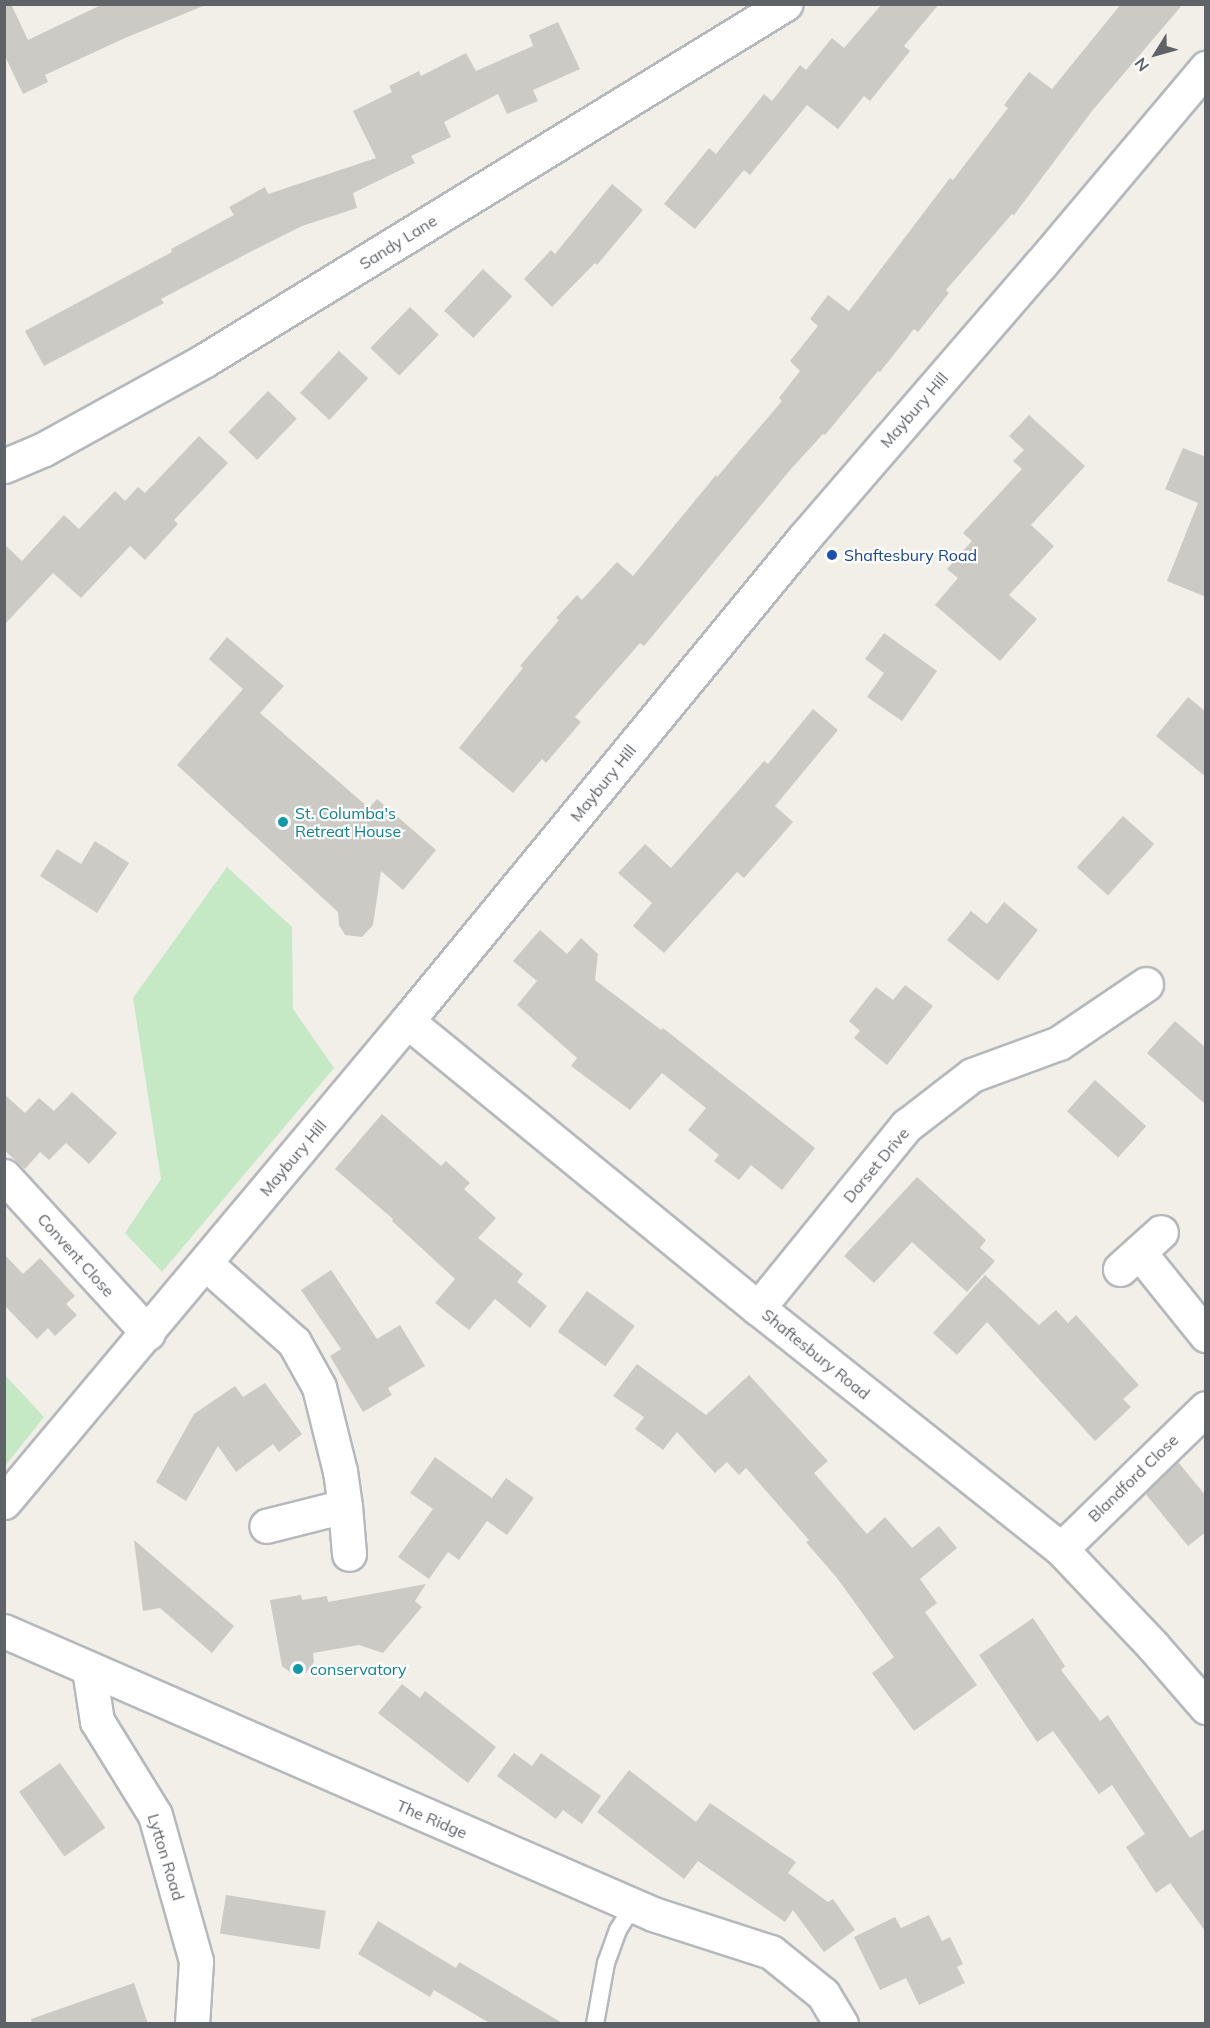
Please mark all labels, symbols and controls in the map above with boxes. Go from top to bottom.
north arrow [1126,24,1186,84]
text: N [1130,54,1153,76]
street label: Sandy Lane [356,211,440,273]
street label: Maybury Hill [876,369,952,451]
place label: Shaftesbury Road [844,545,977,565]
marker: Shaftesbury Road [825,548,839,562]
street label: Maybury Hill [566,741,640,825]
place label: St. Columba's Retreat House [295,803,401,841]
marker: St. Columba's Retreat House [276,815,290,829]
street label: Maybury Hill [256,1116,330,1200]
street label: Dorset Drive [839,1124,913,1206]
street label: Convent Close [34,1209,118,1301]
street label: Shaftesbury Road [758,1305,874,1403]
street label: Blandford Close [1084,1430,1182,1526]
place label: conservatory [310,1659,407,1679]
marker: conservatory [291,1662,305,1676]
street label: The Ridge [394,1796,470,1842]
street label: Lytton Road [144,1811,188,1903]

